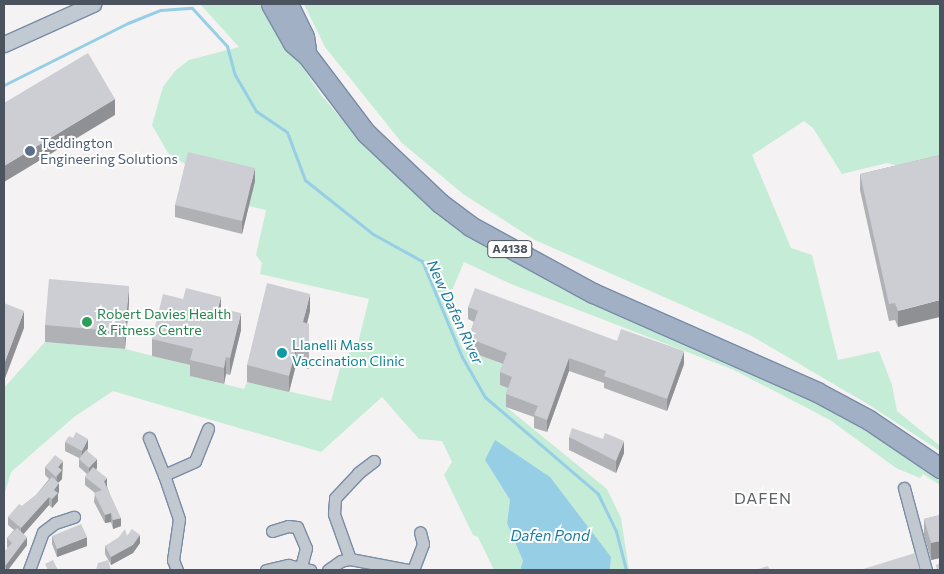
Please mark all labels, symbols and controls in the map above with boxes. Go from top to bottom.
place label: Teddington Engineering Solutions [40,135,178,168]
marker: Teddington Engineering Solutions [24,145,36,157]
road number: A4138 [486,240,534,258]
water label: New Dafen River [423,257,487,367]
place label: Robert Davies Health & Fitness Centre [97,306,231,338]
marker: Robert Davies Health & Fitness Centre [81,316,93,328]
place label: Llanelli Mass Vaccination Clinic [292,337,405,370]
marker: Llanelli Mass Vaccination Clinic [276,347,288,359]
district label: DAFEN [733,488,793,508]
water label: Dafen Pond [510,527,590,545]

